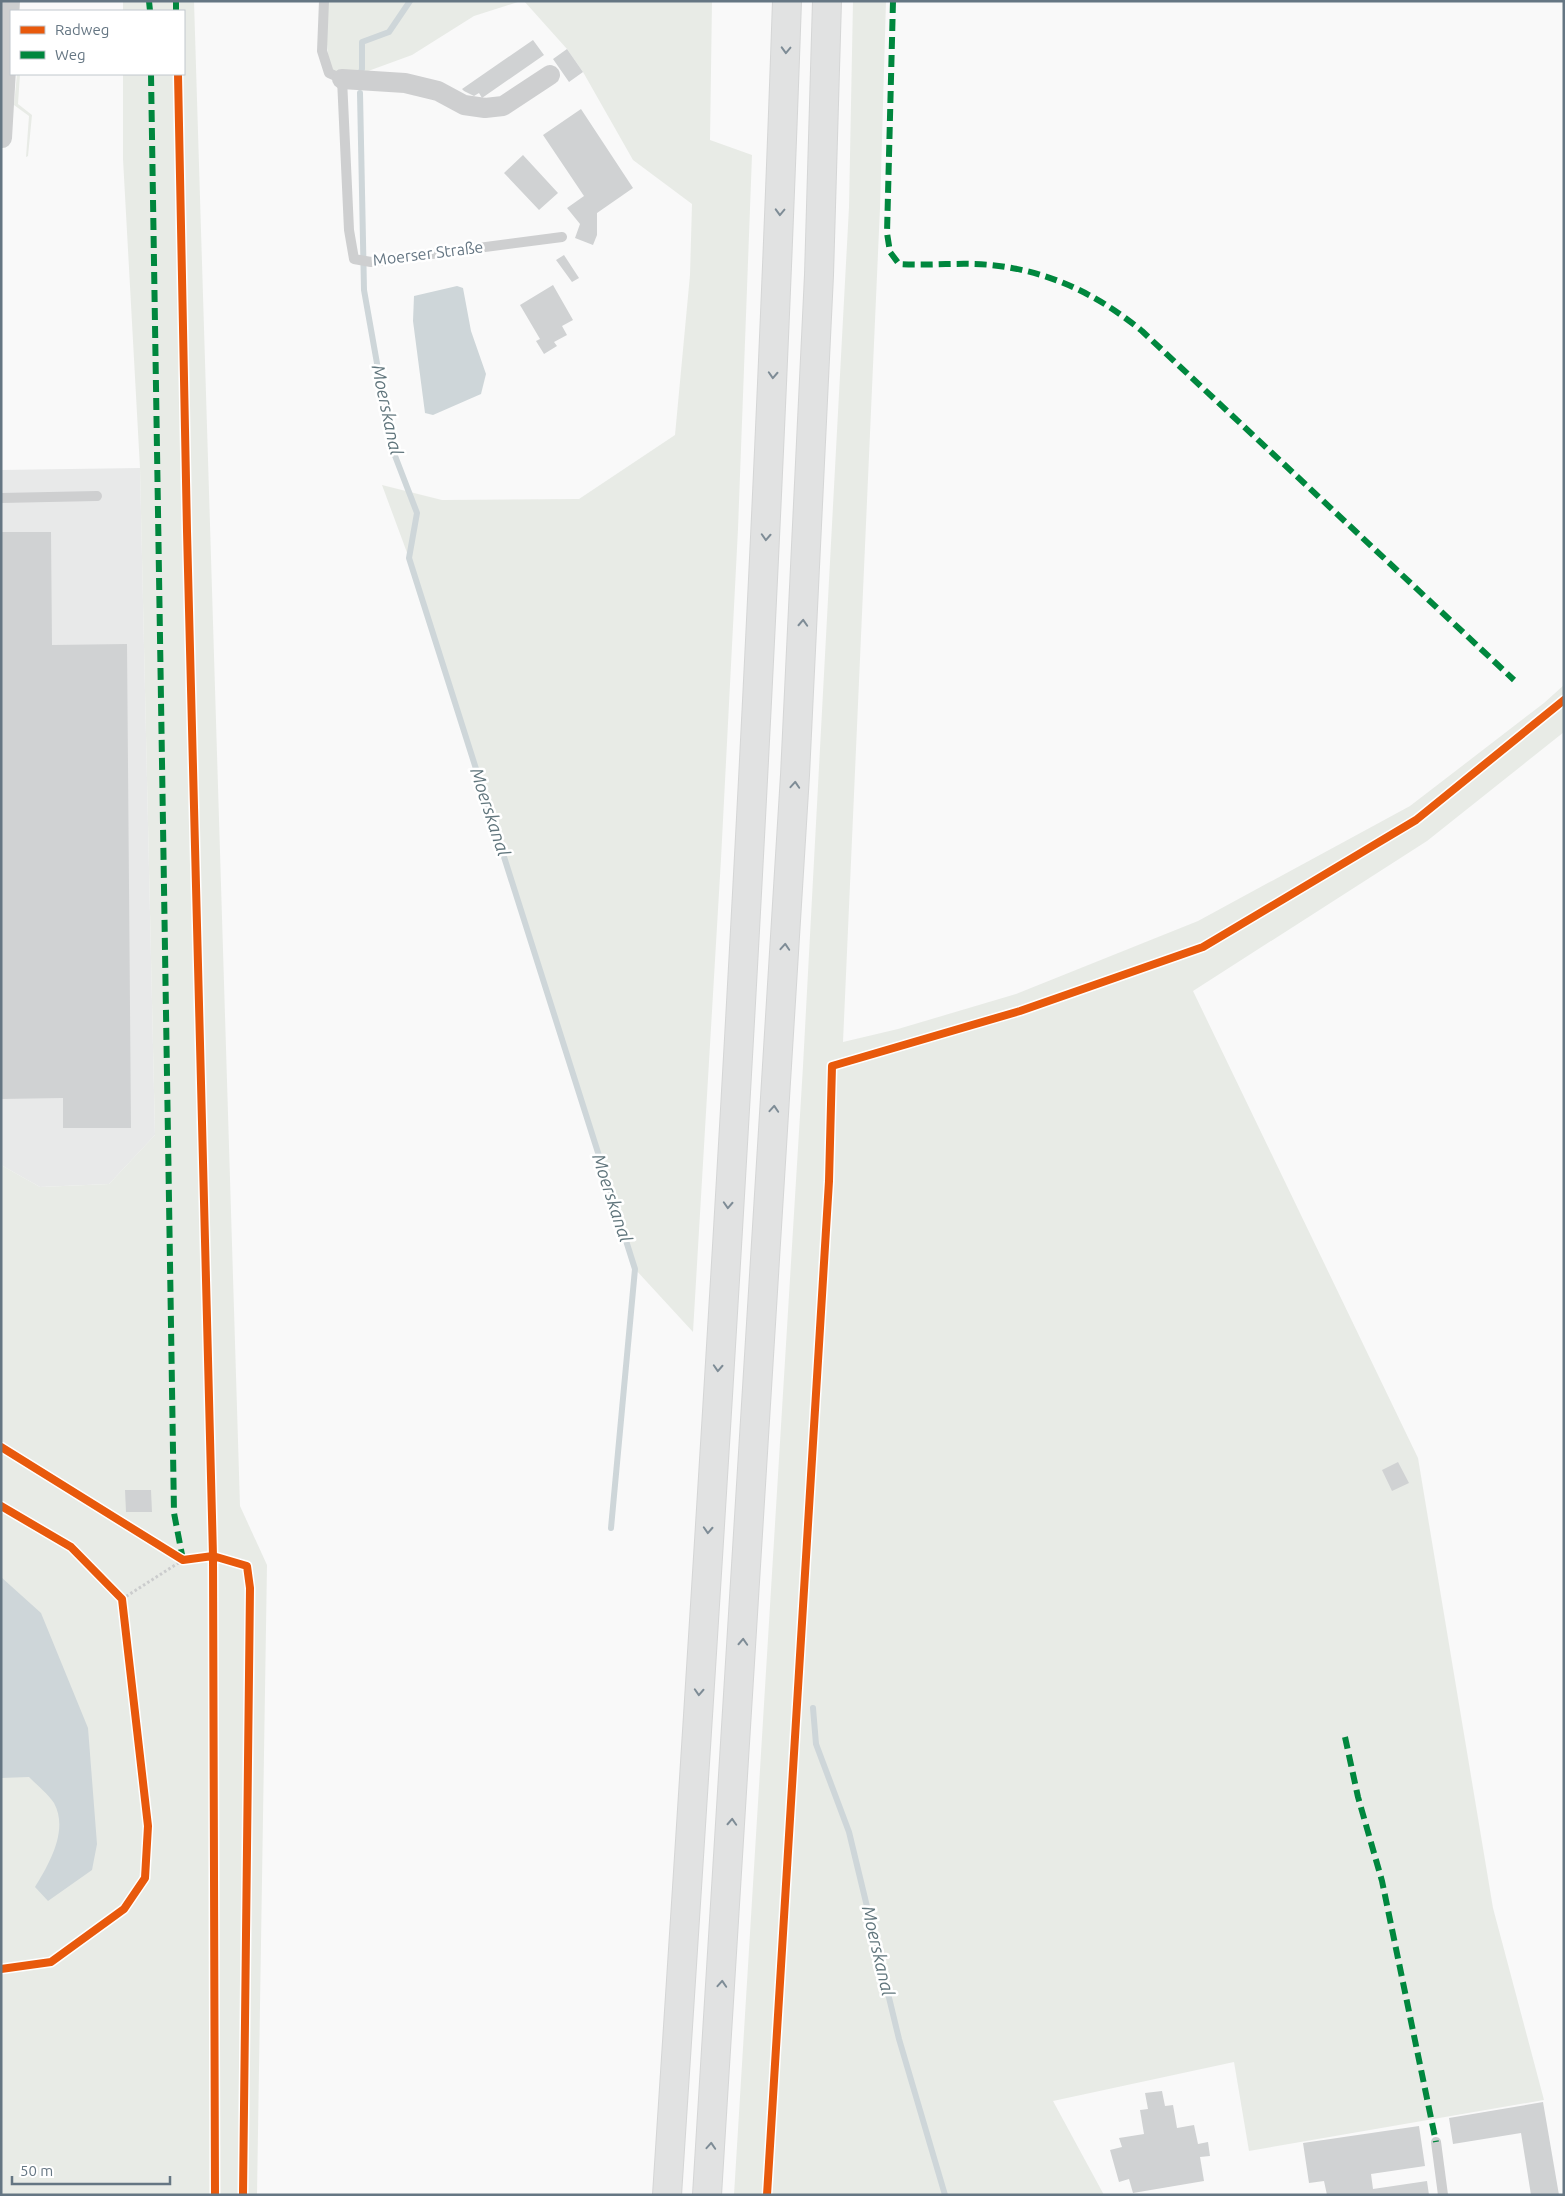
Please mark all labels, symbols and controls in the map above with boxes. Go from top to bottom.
legend [10,10,185,75]
text: Radweg [55,21,109,38]
text: Weg [55,46,86,63]
one-way arrow [780,46,791,54]
one-way arrow [775,209,785,217]
street label: Moerser Straße [372,237,484,269]
water label: Moerskanal [369,363,407,457]
one-way arrow [768,371,779,379]
one-way arrow [761,534,771,541]
one-way arrow [797,619,808,627]
water label: Moerskanal [467,765,515,858]
one-way arrow [789,781,800,789]
one-way arrow [779,943,790,951]
one-way arrow [769,1105,780,1113]
water label: Moerskanal [589,1151,637,1244]
one-way arrow [722,1202,733,1210]
one-way arrow [713,1364,724,1372]
one-way arrow [703,1526,714,1534]
one-way arrow [737,1638,748,1646]
one-way arrow [693,1688,704,1696]
one-way arrow [727,1818,738,1826]
water label: Moerskanal [859,1904,899,1998]
one-way arrow [716,1980,727,1988]
one-way arrow [705,2142,716,2150]
scale bar [12,2154,170,2186]
text: 50 m [20,2162,53,2179]

